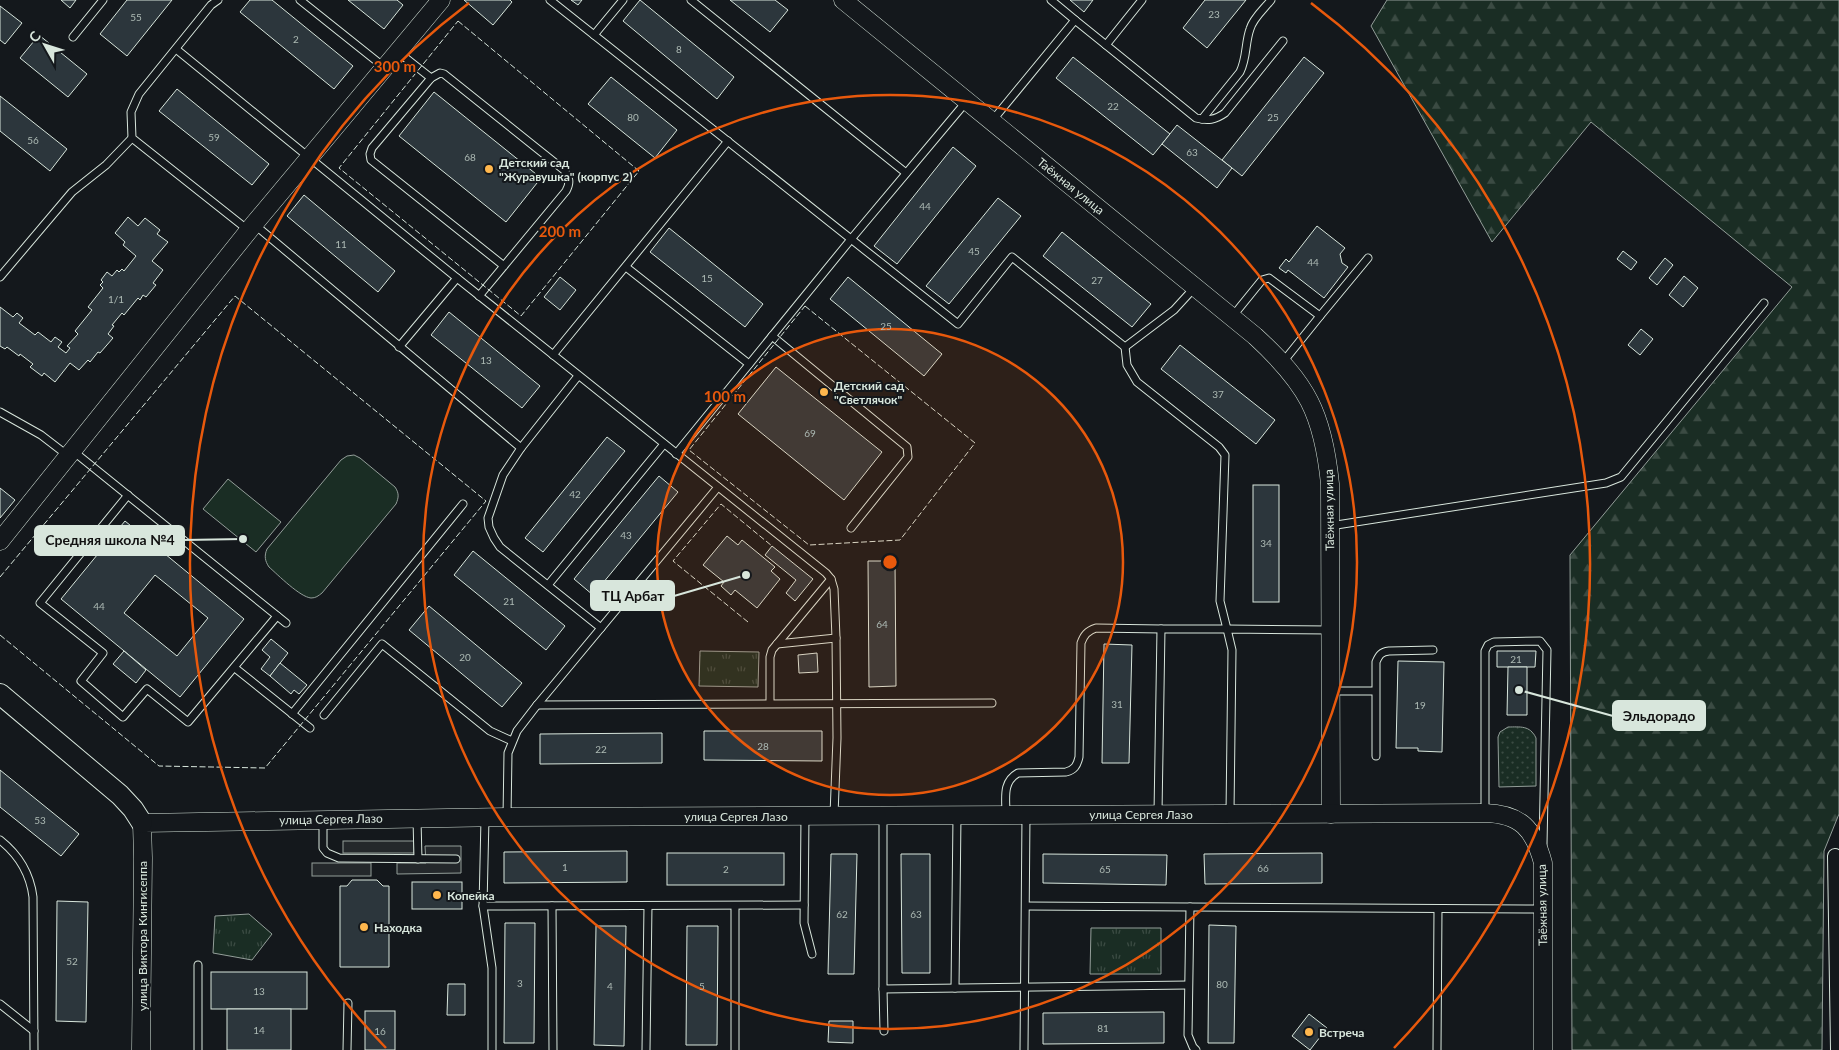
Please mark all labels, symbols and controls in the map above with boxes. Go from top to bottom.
house number: 23 [1208,8,1220,20]
house number: 55 [130,11,142,23]
north arrow [20,20,70,70]
text: С [25,27,44,45]
house number: 2 [293,33,299,45]
house number: 8 [676,43,682,55]
text: 300 m [374,57,416,75]
house number: 22 [1107,100,1119,112]
house number: 80 [627,111,639,123]
house number: 25 [1267,111,1279,123]
house number: 59 [208,131,220,143]
house number: 56 [27,134,39,146]
house number: 63 [1186,146,1198,158]
house number: 68 [464,151,476,163]
street label: Таёжная улица [1034,154,1108,218]
place label: Детский сад "Журавушка" (корпус 2) [499,155,633,184]
marker: Детский сад "Журавушка" (корпус 2) [483,163,495,175]
house number: 44 [919,200,931,212]
text: 200 m [539,222,581,240]
house number: 11 [335,238,347,250]
house number: 45 [968,245,980,257]
house number: 44 [1307,256,1319,268]
house number: 15 [701,272,713,284]
house number: 27 [1091,274,1103,286]
house number: 1/1 [108,293,124,305]
house number: 25 [880,320,892,332]
house number: 13 [480,354,492,366]
place label: Детский сад "Светлячок" [834,378,905,407]
marker: Детский сад "Светлячок" [818,386,830,398]
text: 100 m [704,387,746,405]
house number: 37 [1212,388,1224,400]
house number: 69 [804,427,816,439]
street label: Таёжная улица [1321,469,1337,551]
house number: 42 [569,488,581,500]
callout: Средняя школа №4 [35,526,184,555]
house number: 43 [620,529,632,541]
text: Средняя школа №4 [45,531,175,548]
house number: 34 [1260,537,1272,549]
centre of rings [881,553,899,571]
callout: ТЦ Арбат [591,581,674,610]
text: ТЦ Арбат [602,587,665,604]
house number: 21 [503,595,515,607]
house number: 44 [93,600,105,612]
house number: 64 [876,618,888,630]
house number: 20 [459,651,471,663]
house number: 21 [1510,653,1522,665]
house number: 31 [1111,698,1123,710]
house number: 19 [1414,699,1426,711]
callout: Эльдорадо [1613,701,1705,730]
text: Эльдорадо [1623,707,1695,724]
house number: 28 [757,740,769,752]
house number: 22 [595,743,607,755]
street label: улица Сергея Лазо [1089,807,1193,822]
street label: улица Сергея Лазо [684,809,788,824]
street label: улица Сергея Лазо [279,811,383,827]
house number: 53 [34,814,46,826]
street label: улица Виктора Кингисеппа [135,861,150,1011]
house number: 1 [562,861,568,873]
house number: 66 [1257,862,1269,874]
house number: 2 [723,863,729,875]
house number: 65 [1099,863,1111,875]
street label: Таёжная улица [1534,864,1550,946]
place label: Копейка [447,888,495,903]
marker: Копейка [431,889,443,901]
house number: 62 [836,908,848,920]
house number: 63 [910,908,922,920]
place label: Находка [374,920,422,935]
marker: Находка [358,921,370,933]
house number: 52 [66,955,78,967]
house number: 3 [517,977,523,989]
house number: 80 [1216,978,1228,990]
house number: 4 [607,980,613,992]
house number: 5 [699,980,705,992]
house number: 13 [253,985,265,997]
house number: 81 [1097,1022,1109,1034]
house number: 14 [253,1024,265,1036]
house number: 16 [374,1025,386,1037]
place label: Встреча [1319,1025,1364,1040]
marker: Встреча [1303,1026,1315,1038]

